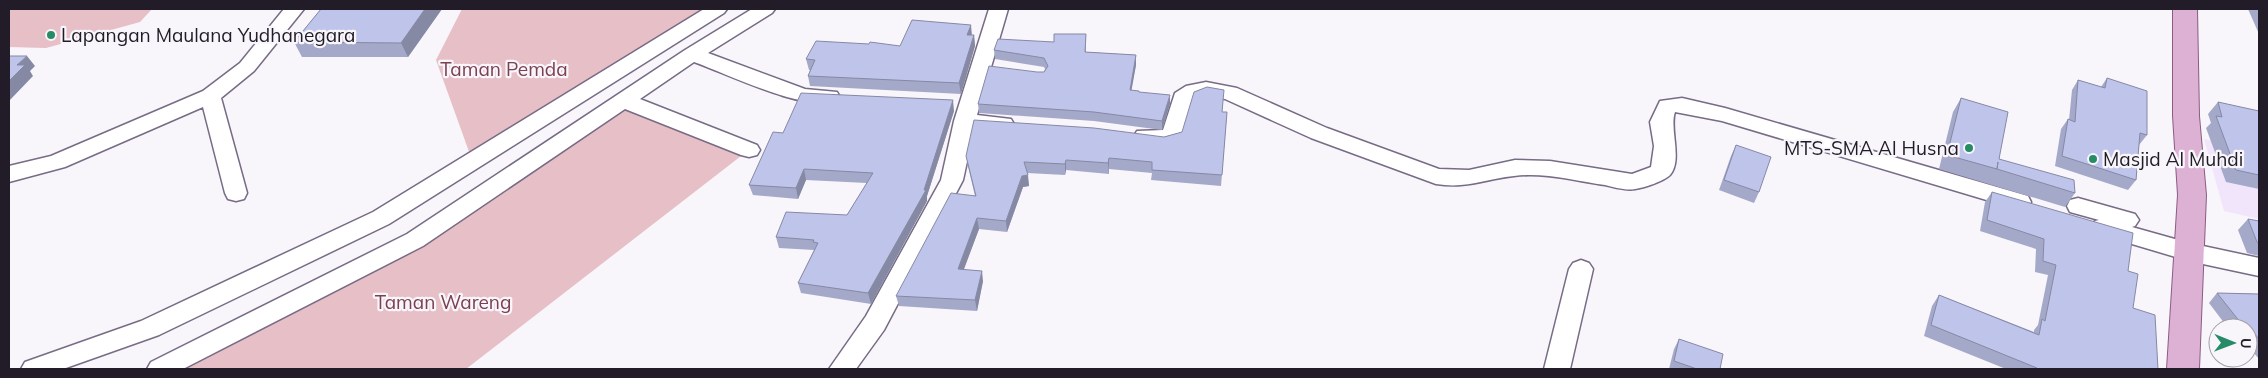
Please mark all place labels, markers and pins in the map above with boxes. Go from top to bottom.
place label: Lapangan Maulana Yudhanegara [61,23,355,47]
marker: Lapangan Maulana Yudhanegara [45,29,57,41]
place label: MTS-SMA Al Husna [1784,136,1959,160]
marker: MTS-SMA Al Husna [1963,142,1975,154]
place label: Masjid Al Muhdi [2103,147,2243,171]
marker: Masjid Al Muhdi [2087,153,2099,165]

